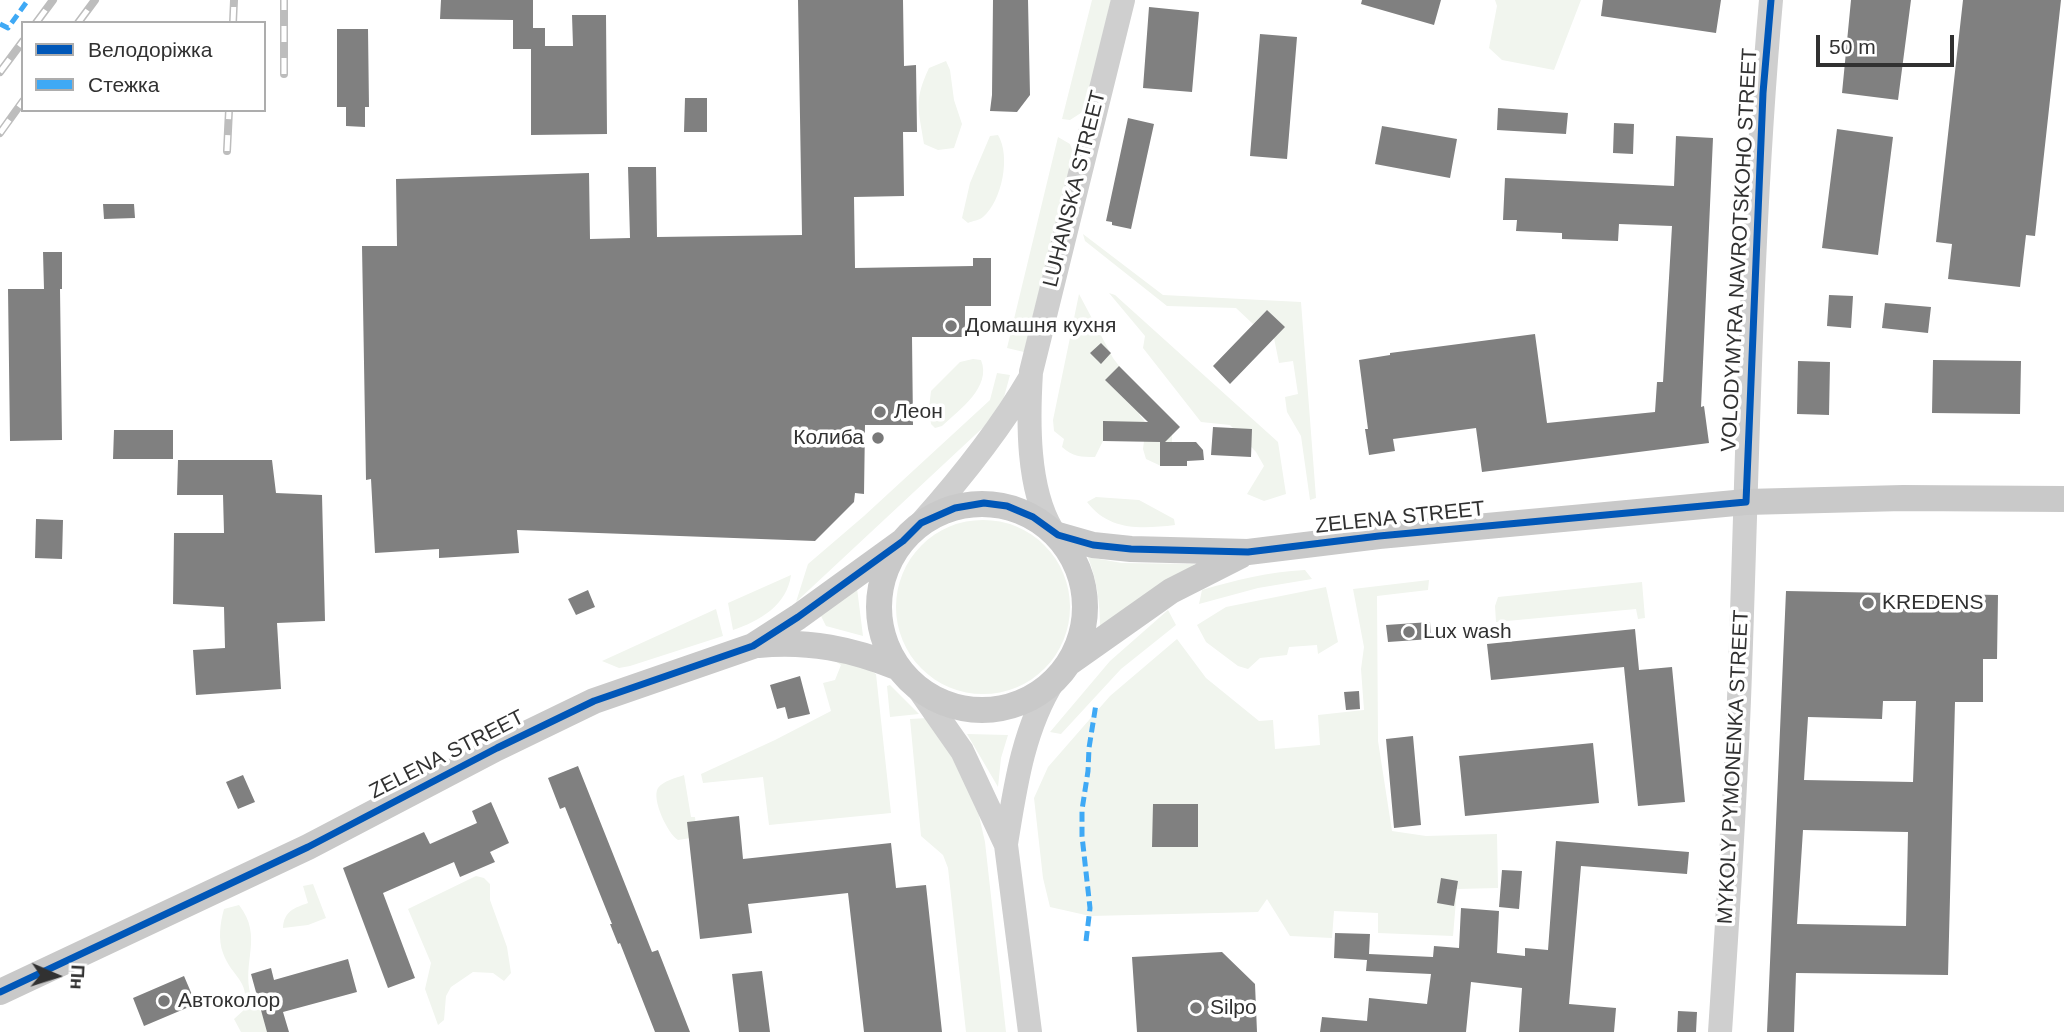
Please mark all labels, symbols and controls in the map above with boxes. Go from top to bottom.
legend [21,21,266,112]
scale bar [1819,21,1957,65]
text: 50 m [1829,35,1876,58]
text: Велодоріжка [88,38,212,61]
street label: VOLODYMYRA NAVROTSKOHO STREET [1717,47,1763,453]
text: Стежка [88,73,159,96]
street label: LUHANSKA STREET [1038,88,1112,290]
place label: Домашня кухня [965,313,1116,339]
marker: Домашня кухня [943,318,959,334]
place label: Леон [894,399,943,425]
marker: Леон [872,404,888,420]
place label: Колиба [793,425,864,451]
marker: Колиба [870,430,886,446]
street label: ZELENA STREET [1314,497,1486,539]
place label: KREDENS [1882,590,1984,616]
marker: KREDENS [1860,595,1876,611]
street label: MYKOLY PYMONENKA STREET [1713,609,1755,925]
place label: Lux wash [1423,619,1512,645]
marker: Lux wash [1401,624,1417,640]
street label: ZELENA STREET [365,705,529,805]
north arrow [21,941,91,1011]
text: Пн [66,964,89,990]
place label: Автоколор [178,988,280,1014]
marker: Автоколор [156,993,172,1009]
place label: Silpo [1210,995,1257,1021]
marker: Silpo [1188,1000,1204,1016]

